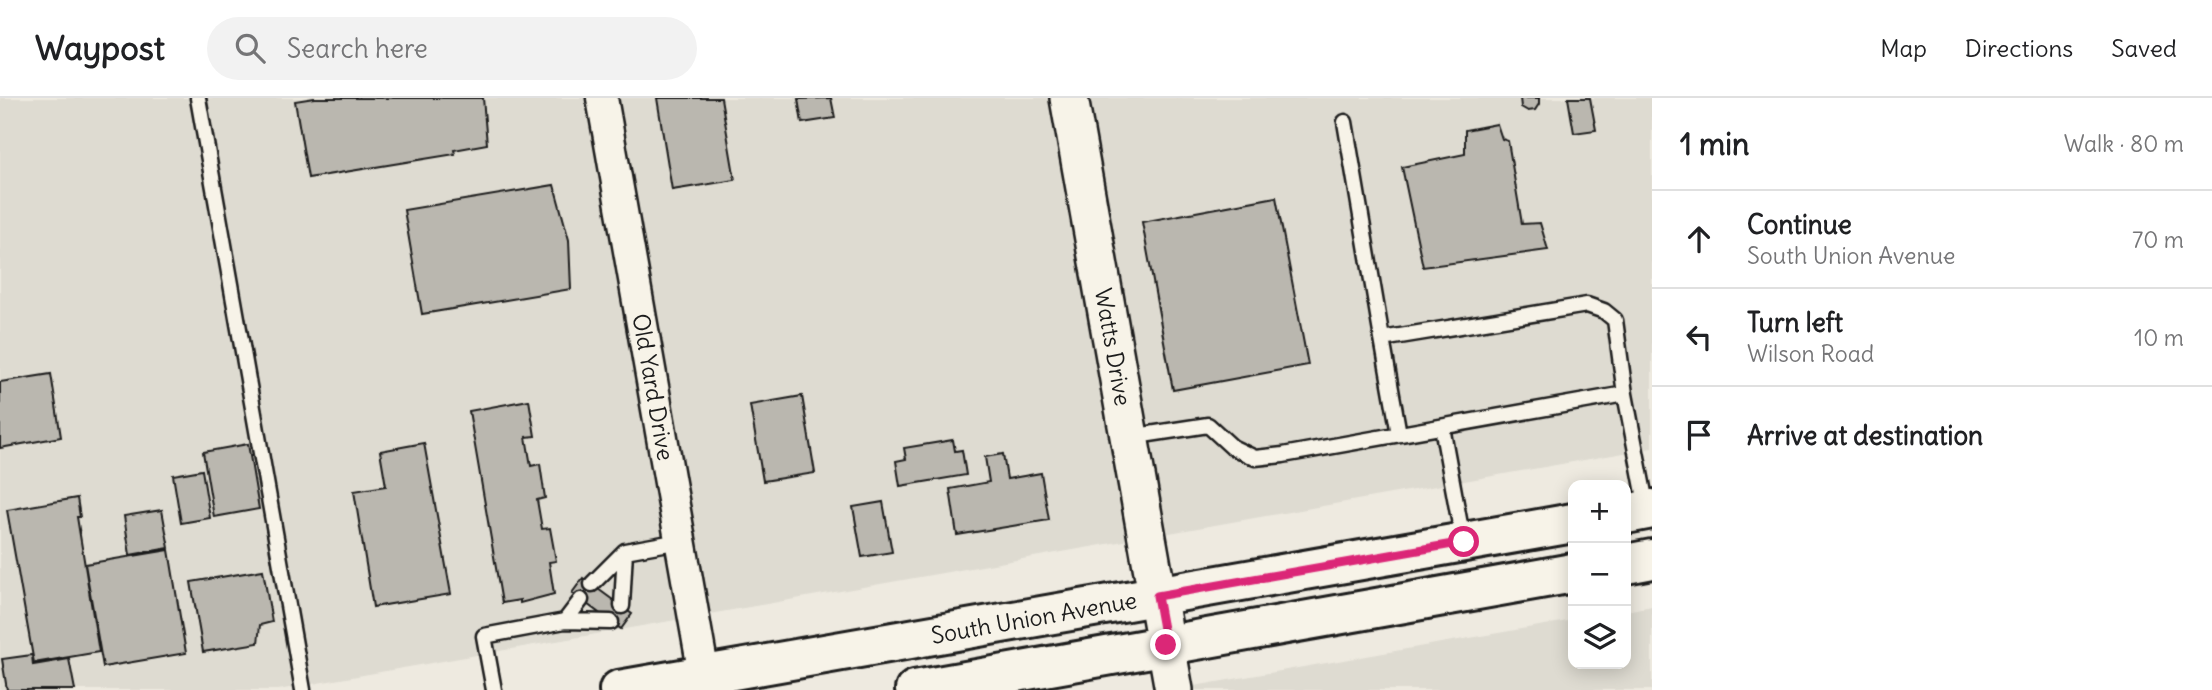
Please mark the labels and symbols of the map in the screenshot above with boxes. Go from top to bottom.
street label: Watts Drive [1089,286,1138,408]
street label: Old Yard Drive [626,311,681,463]
route start [1448,526,1479,557]
street label: South Union Avenue [929,585,1139,650]
route end [1150,629,1181,660]

